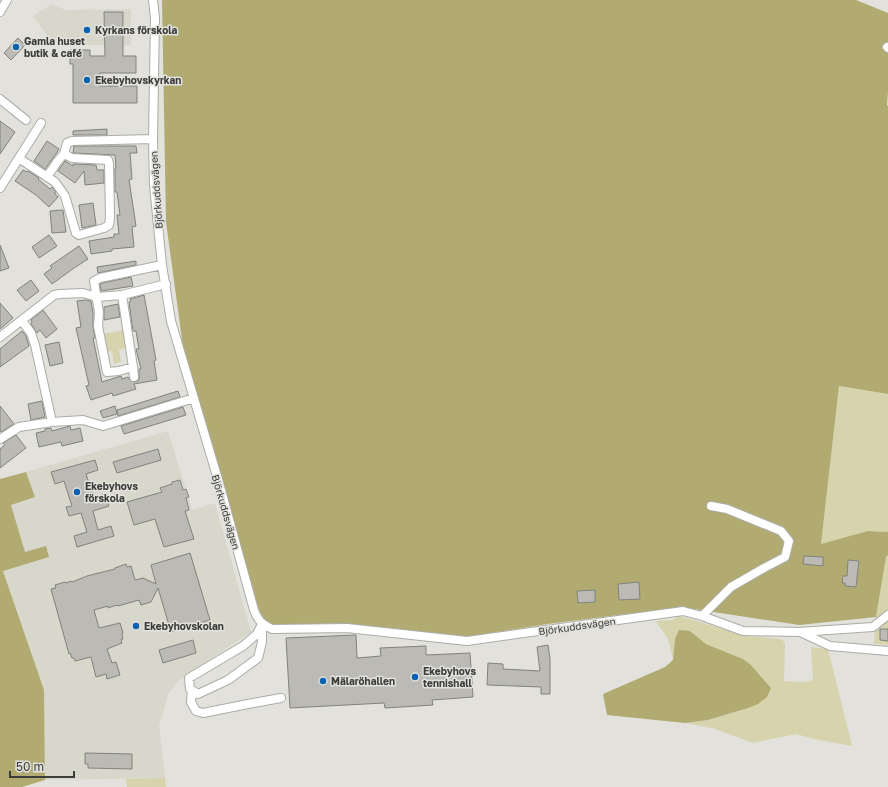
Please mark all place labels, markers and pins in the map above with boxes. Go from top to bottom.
place label: Kyrkans förskola [95,24,177,36]
marker: Kyrkans förskola [82,25,92,35]
place label: Gamla huset butik & café [24,35,85,59]
marker: Gamla huset butik & café [11,42,21,52]
place label: Ekebyhovskyrkan [95,74,181,86]
marker: Ekebyhovskyrkan [82,75,92,85]
place label: Ekebyhovs förskola [85,480,138,504]
marker: Ekebyhovs förskola [72,487,82,497]
place label: Ekebyhovskolan [144,620,224,632]
marker: Ekebyhovskolan [131,621,141,631]
place label: Ekebyhovs tennishall [423,665,476,689]
marker: Ekebyhovs tennishall [410,672,420,682]
place label: Mälaröhallen [331,675,395,687]
marker: Mälaröhallen [318,676,328,686]

